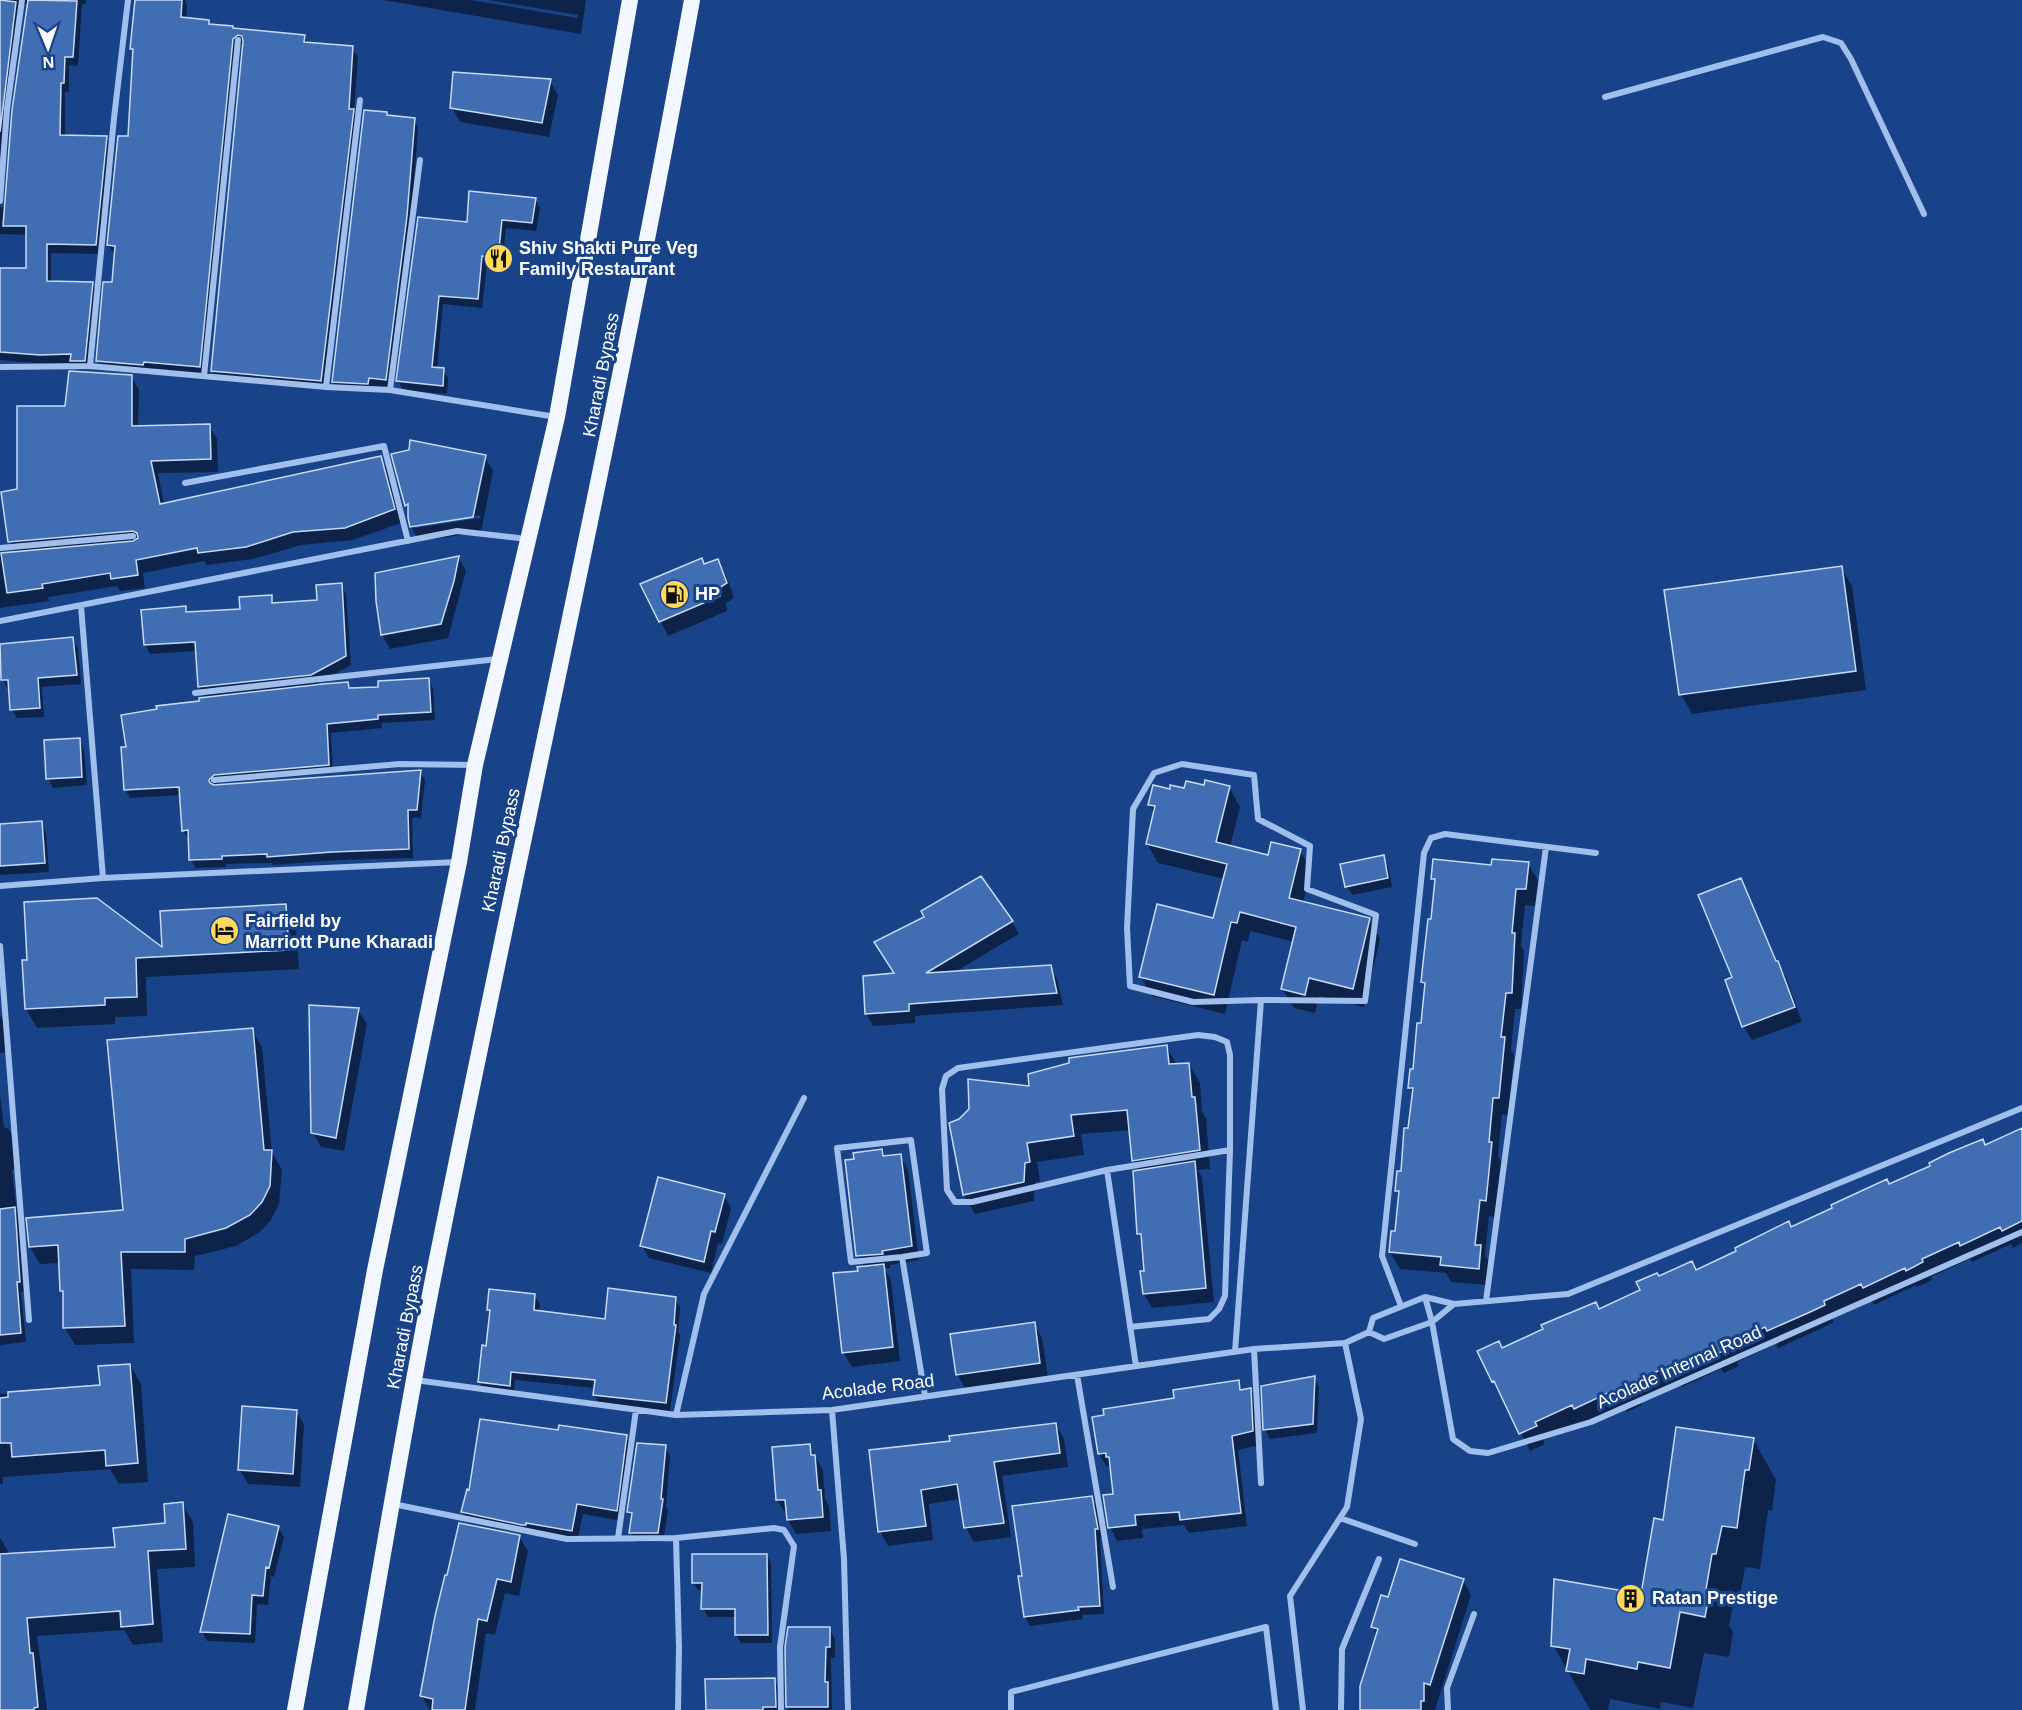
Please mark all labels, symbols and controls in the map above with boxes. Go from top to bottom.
north arrow [18,18,78,78]
text: N [42,54,55,71]
place label: Shiv Shakti Pure Veg Family Restaurant [519,238,698,279]
restaurant icon: Shiv Shakti Pure Veg Family Restaurant [482,242,514,274]
street label: Kharadi Bypass [579,311,623,439]
fuel station icon: HP [658,578,690,610]
place label: HP [695,584,720,604]
street label: Kharadi Bypass [478,786,524,914]
place label: Fairfield by Marriott Pune Kharadi [245,911,433,952]
hotel icon: Fairfield by Marriott Pune Kharadi [208,915,240,947]
street label: Kharadi Bypass [383,1263,427,1391]
street label: Acolade Internal Road [1594,1322,1764,1412]
street label: Acolade Road [821,1370,935,1404]
building icon: Ratan Prestige [1615,1582,1647,1614]
place label: Ratan Prestige [1652,1588,1778,1608]

